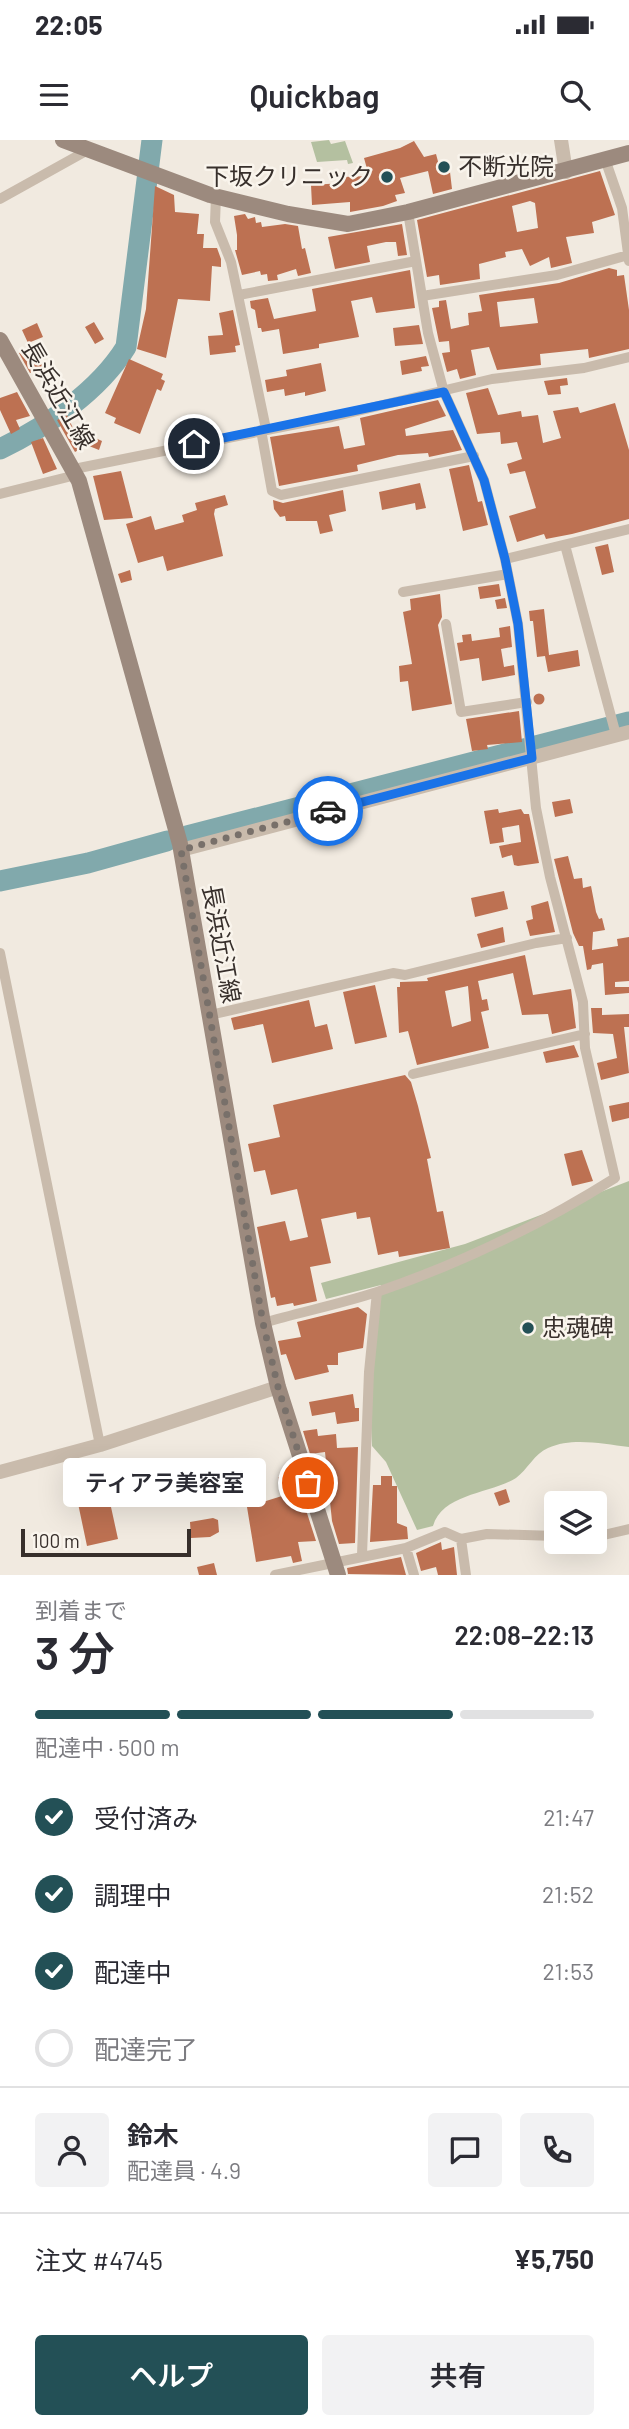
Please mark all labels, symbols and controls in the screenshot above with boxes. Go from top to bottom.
text: 22:05 [35,9,102,40]
icon: menu [35,76,73,114]
text: Quickbag [249,76,380,114]
icon: search [556,76,594,114]
place label: 不断光院 [458,151,554,180]
marker: 不断光院 [436,159,452,175]
place label: 下坂クリニック [205,161,373,190]
marker: 下坂クリニック [379,169,395,185]
street label: 長浜近江線 [17,335,102,453]
pin [164,414,224,474]
icon: home [175,425,213,463]
courier [293,776,363,846]
icon: car [309,792,347,830]
street label: 長浜近江線 [198,882,247,1005]
place label: 忠魂碑 [542,1312,614,1341]
marker: 忠魂碑 [520,1320,536,1336]
pin [278,1453,338,1513]
callout: ティアラ美容室 [63,1458,266,1508]
icon: bag [289,1464,327,1502]
text: ティアラ美容室 [85,1468,244,1496]
map controls [544,1491,607,1554]
button: layers [544,1491,607,1554]
scale bar [21,1526,191,1558]
text: 100 m [32,1529,80,1552]
text: 到着まで [35,1596,127,1624]
text: 22:08–22:13 [454,1619,594,1650]
text: 3 分 [35,1624,115,1679]
text: 配達中 · 500 m [35,1733,179,1761]
icon: check [35,1798,73,1836]
text: 受付済み [94,1802,198,1833]
text: 21:47 [543,1803,594,1831]
icon: check [35,1875,73,1913]
text: 調理中 [94,1879,172,1910]
text: 21:52 [542,1880,594,1908]
icon: check [35,1952,73,1990]
text: 配達中 [94,1956,172,1987]
text: 21:53 [542,1957,594,1985]
text: 配達完了 [94,2033,198,2064]
button: person [35,2113,109,2187]
button: chat [428,2113,502,2187]
button: phone [520,2113,594,2187]
text: 鈴木 [127,2119,179,2150]
text: 配達員 · 4.9 [127,2156,241,2184]
text: ¥5,750 [514,2243,594,2274]
text: 注文 #4745 [35,2244,163,2275]
button: ヘルプ [35,2335,308,2415]
button: 共有 [322,2335,594,2415]

